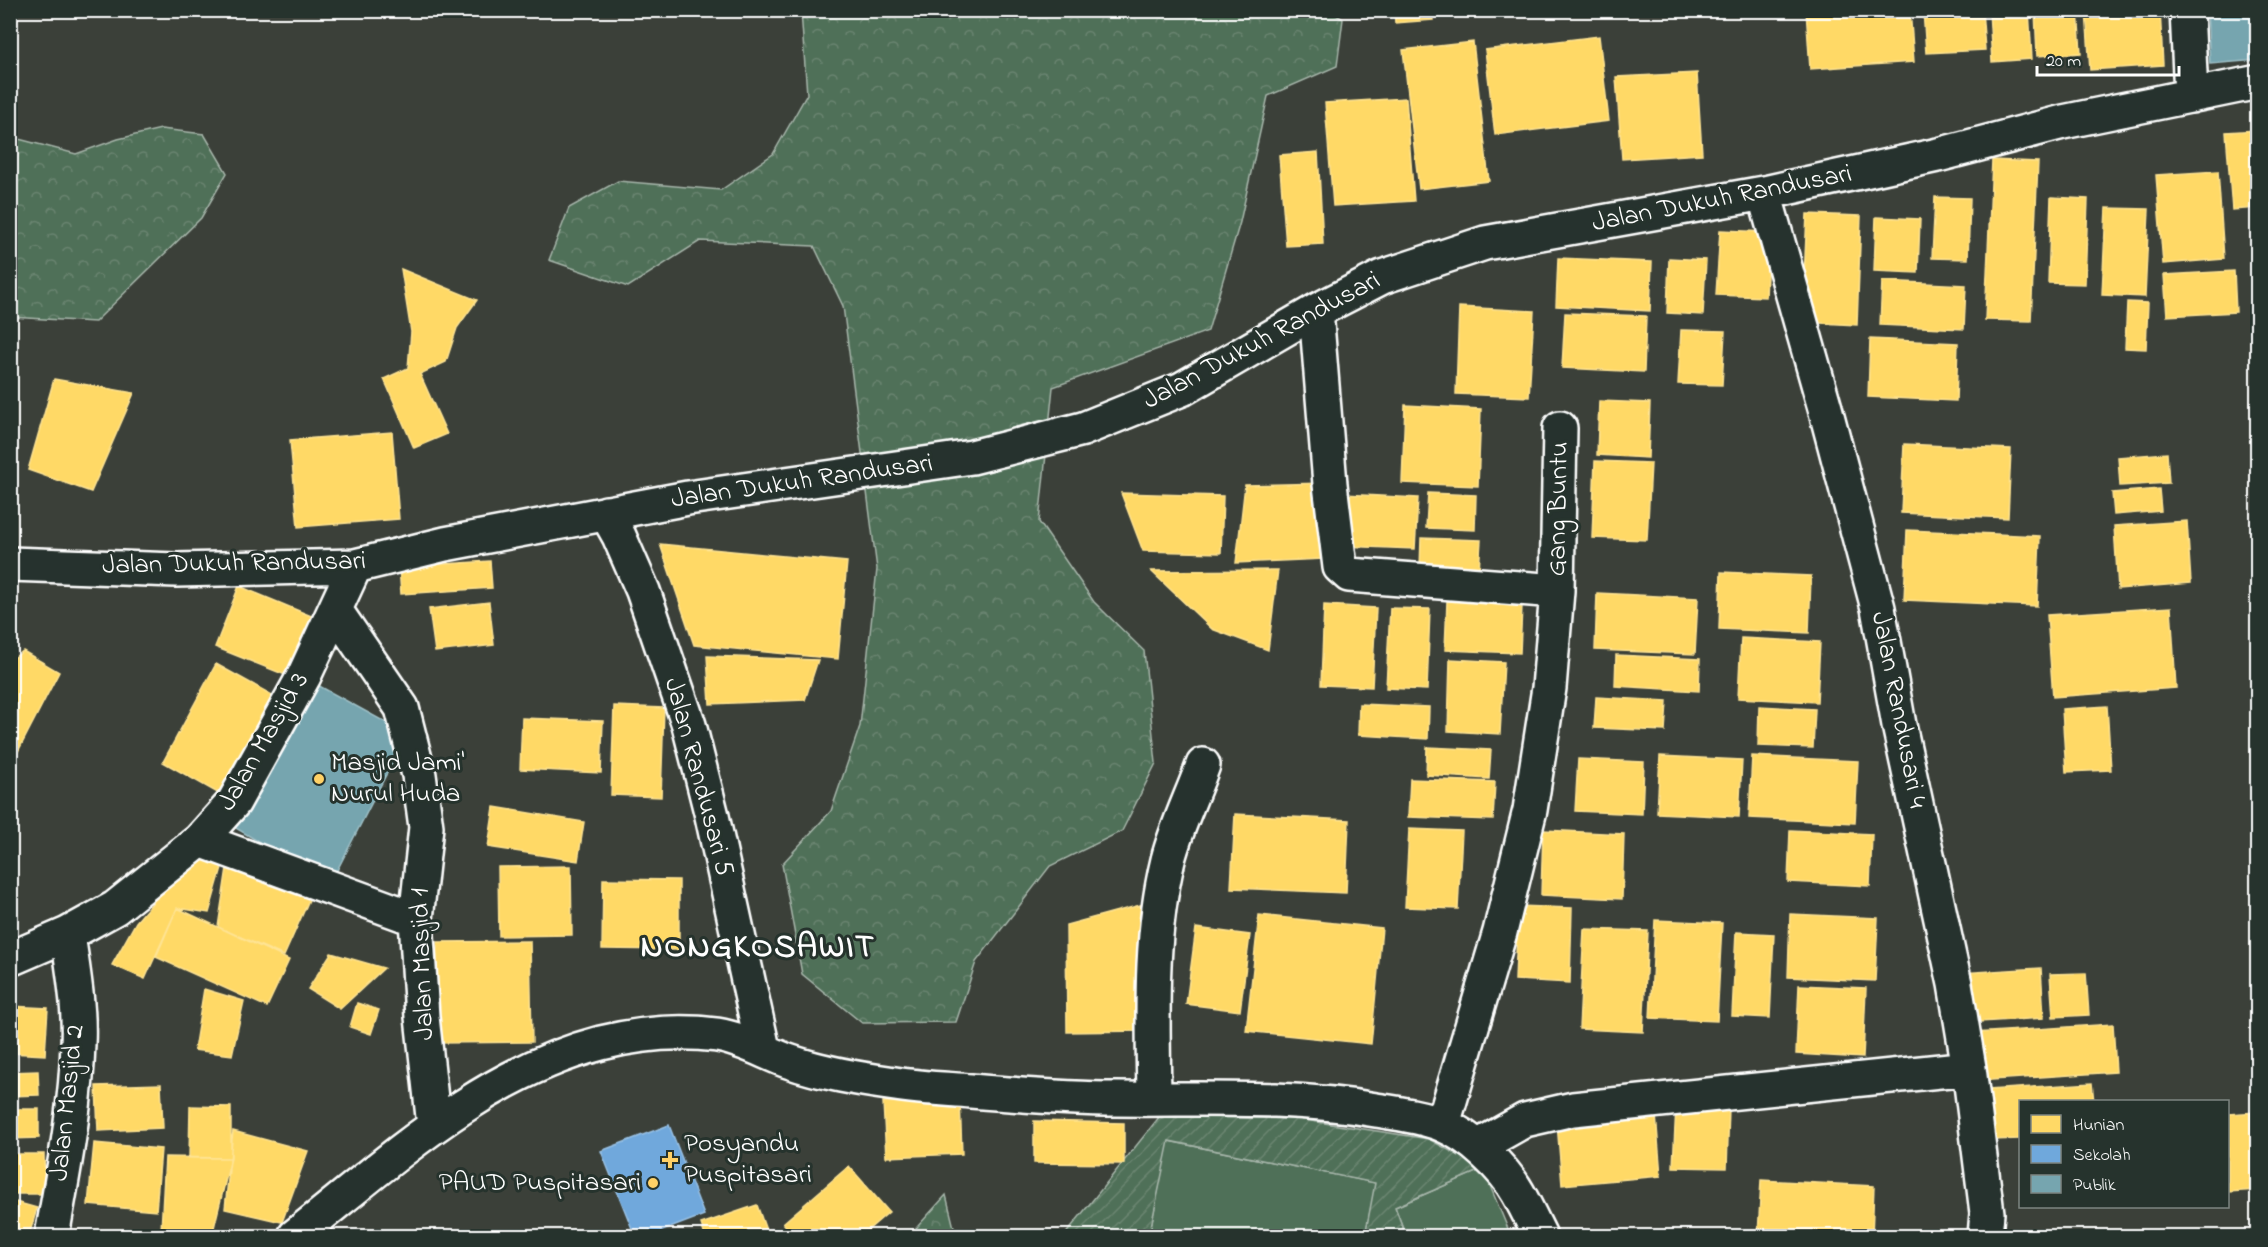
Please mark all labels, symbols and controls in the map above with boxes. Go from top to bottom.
scale bar [2037,39,2180,77]
text: 20 m [2046,49,2081,75]
street label: Jalan Dukuh Randusari [1589,155,1855,243]
street label: Jalan Dukuh Randusari [1136,262,1388,420]
street label: Gang Buntu [1538,441,1580,577]
street label: Jalan Dukuh Randusari [669,444,935,520]
street label: Jalan Dukuh Randusari [102,542,366,586]
street label: Jalan Randusari 4 [1860,608,1936,812]
street label: Jalan Masjid 3 [208,665,320,819]
street label: Jalan Randusari 5 [653,673,743,881]
place label: Masjid Jami' Nurul Huda [331,744,464,814]
marker: Masjid Jami' Nurul Huda [312,772,326,786]
street label: Jalan Masjid 1 [401,887,445,1041]
district label: NONGKOSAWIT [641,924,875,972]
street label: Jalan Masjid 2 [40,1023,96,1183]
legend [2019,1100,2229,1208]
text: Hunian [2073,1113,2125,1139]
place label: Posyandu Puspitasari [684,1125,812,1195]
text: Sekolah [2073,1143,2131,1169]
marker: Posyandu Puspitasari [661,1151,679,1169]
place label: PAUD Puspitasari [439,1164,641,1203]
text: Publik [2073,1173,2116,1199]
marker: PAUD Puspitasari [646,1176,660,1190]

